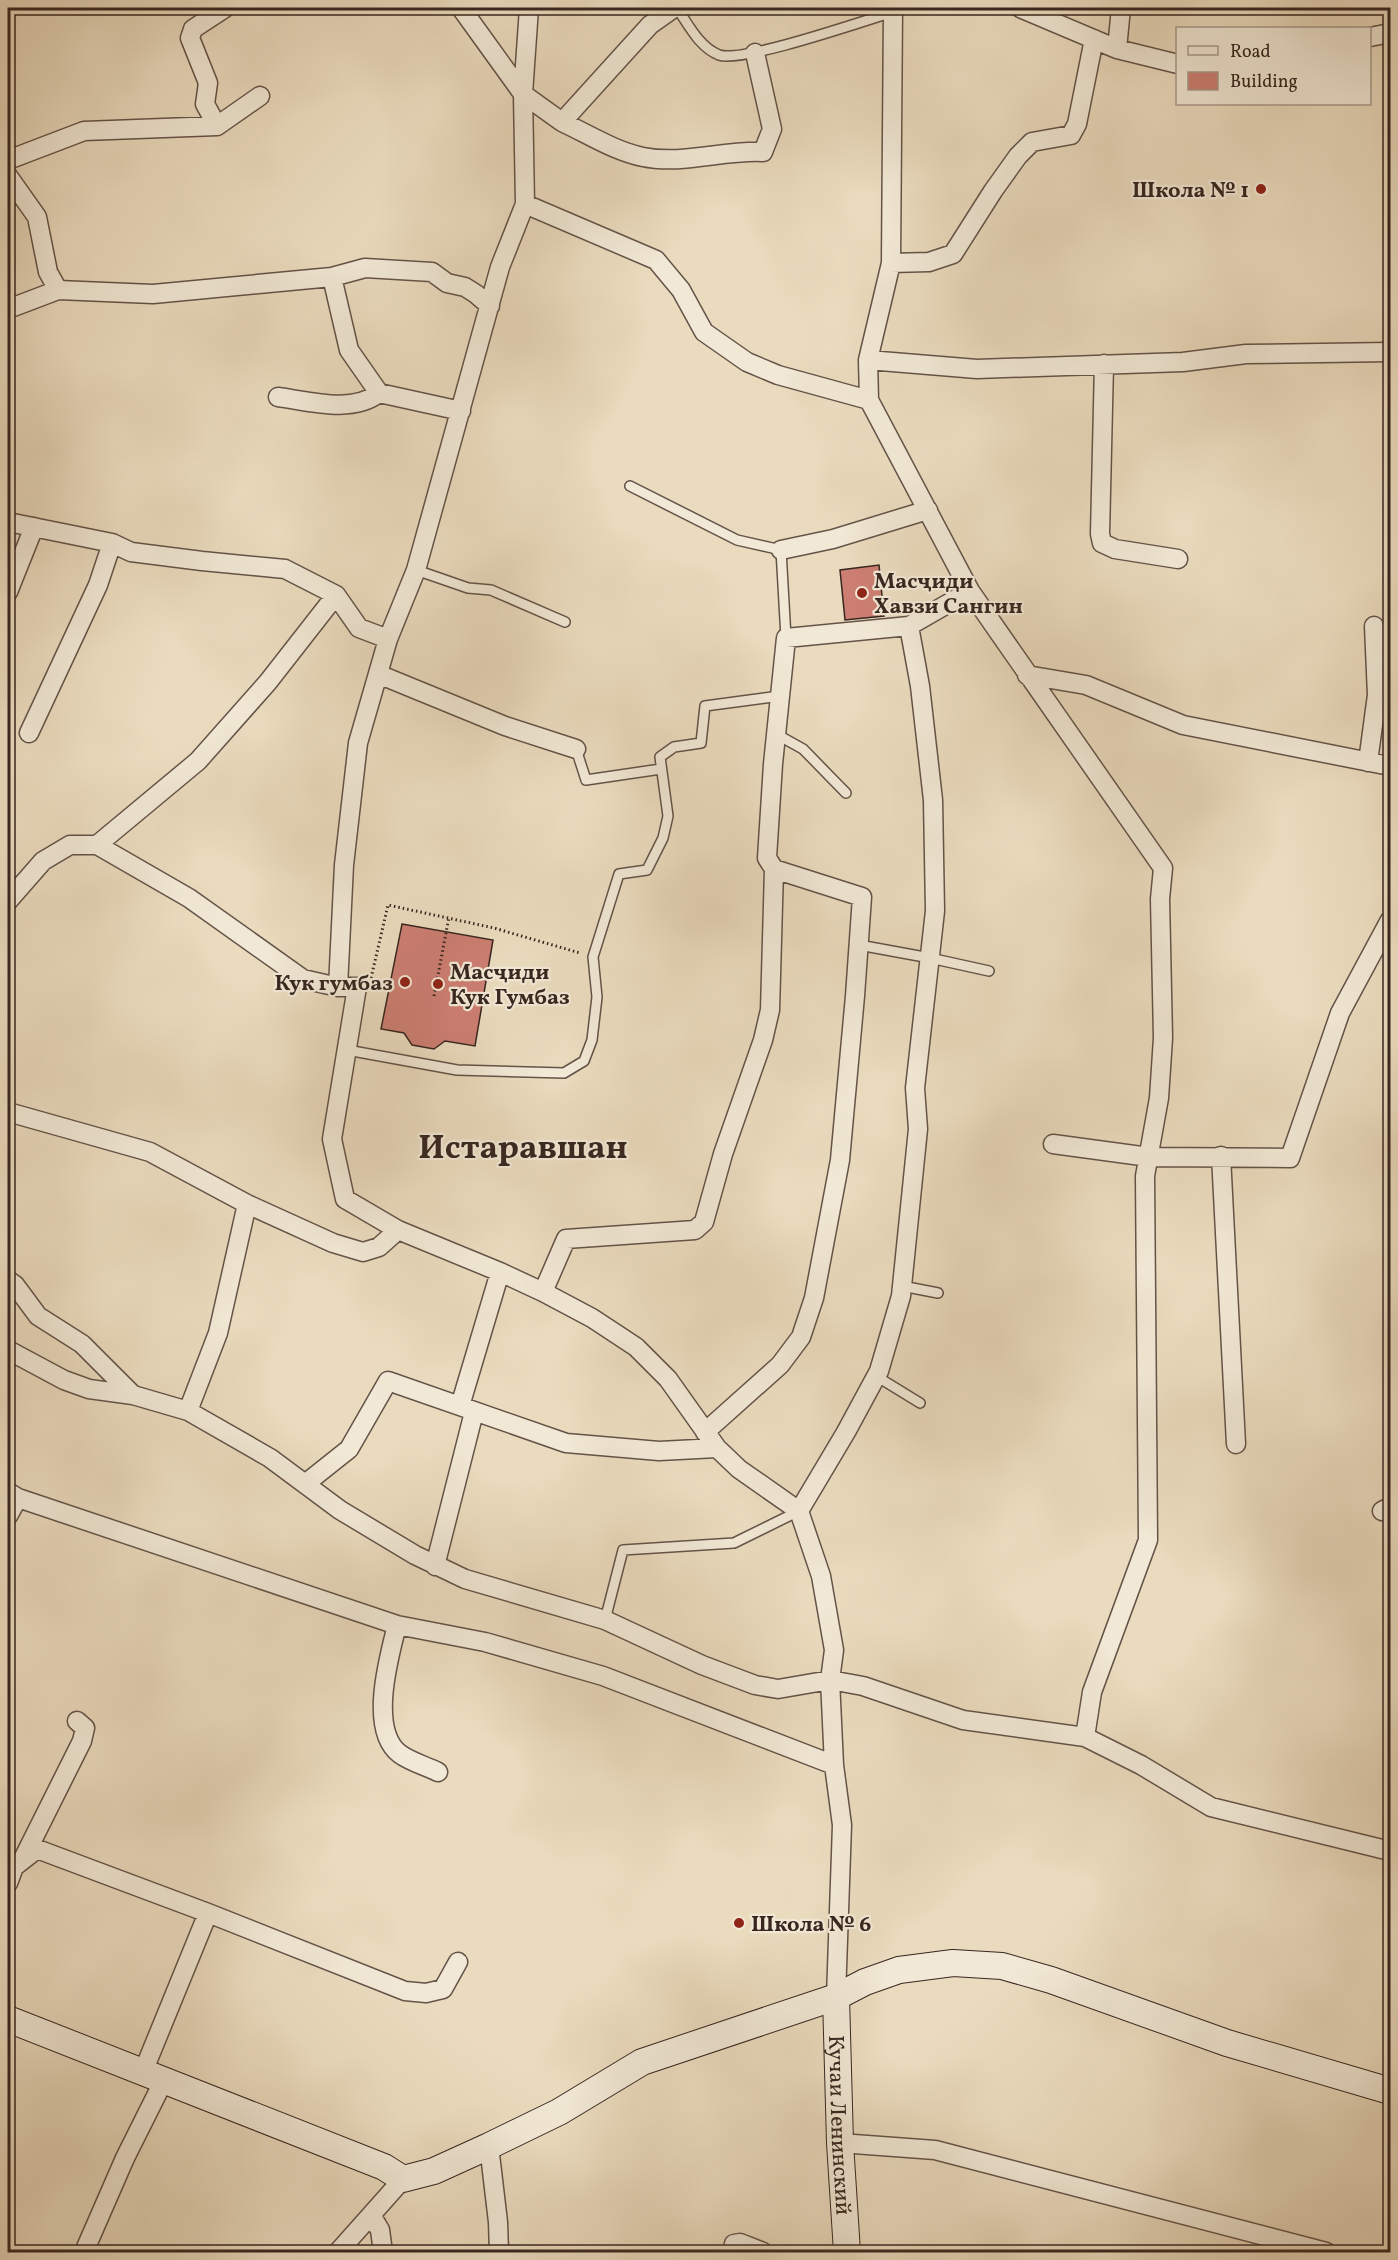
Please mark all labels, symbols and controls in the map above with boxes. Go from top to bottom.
legend [1176,27,1371,105]
text: Road [1230,40,1271,65]
text: Building [1230,70,1298,95]
place label: Школа № 1 [1132,176,1249,207]
marker: Школа № 1 [1254,182,1268,196]
place label: Масҷиди Хавзи Сангин [874,567,1023,623]
marker: Масҷиди Хавзи Сангин [855,586,869,600]
place label: Масҷиди Кук Гумбаз [450,958,570,1014]
place label: Кук гумбаз [274,969,393,1000]
marker: Кук гумбаз [398,975,412,989]
marker: Масҷиди Кук Гумбаз [431,977,445,991]
district label: Истаравшан [418,1126,628,1173]
place label: Школа № 6 [751,1910,871,1941]
marker: Школа № 6 [732,1916,746,1930]
street label: Кучаи Ленинский [819,2035,858,2216]

